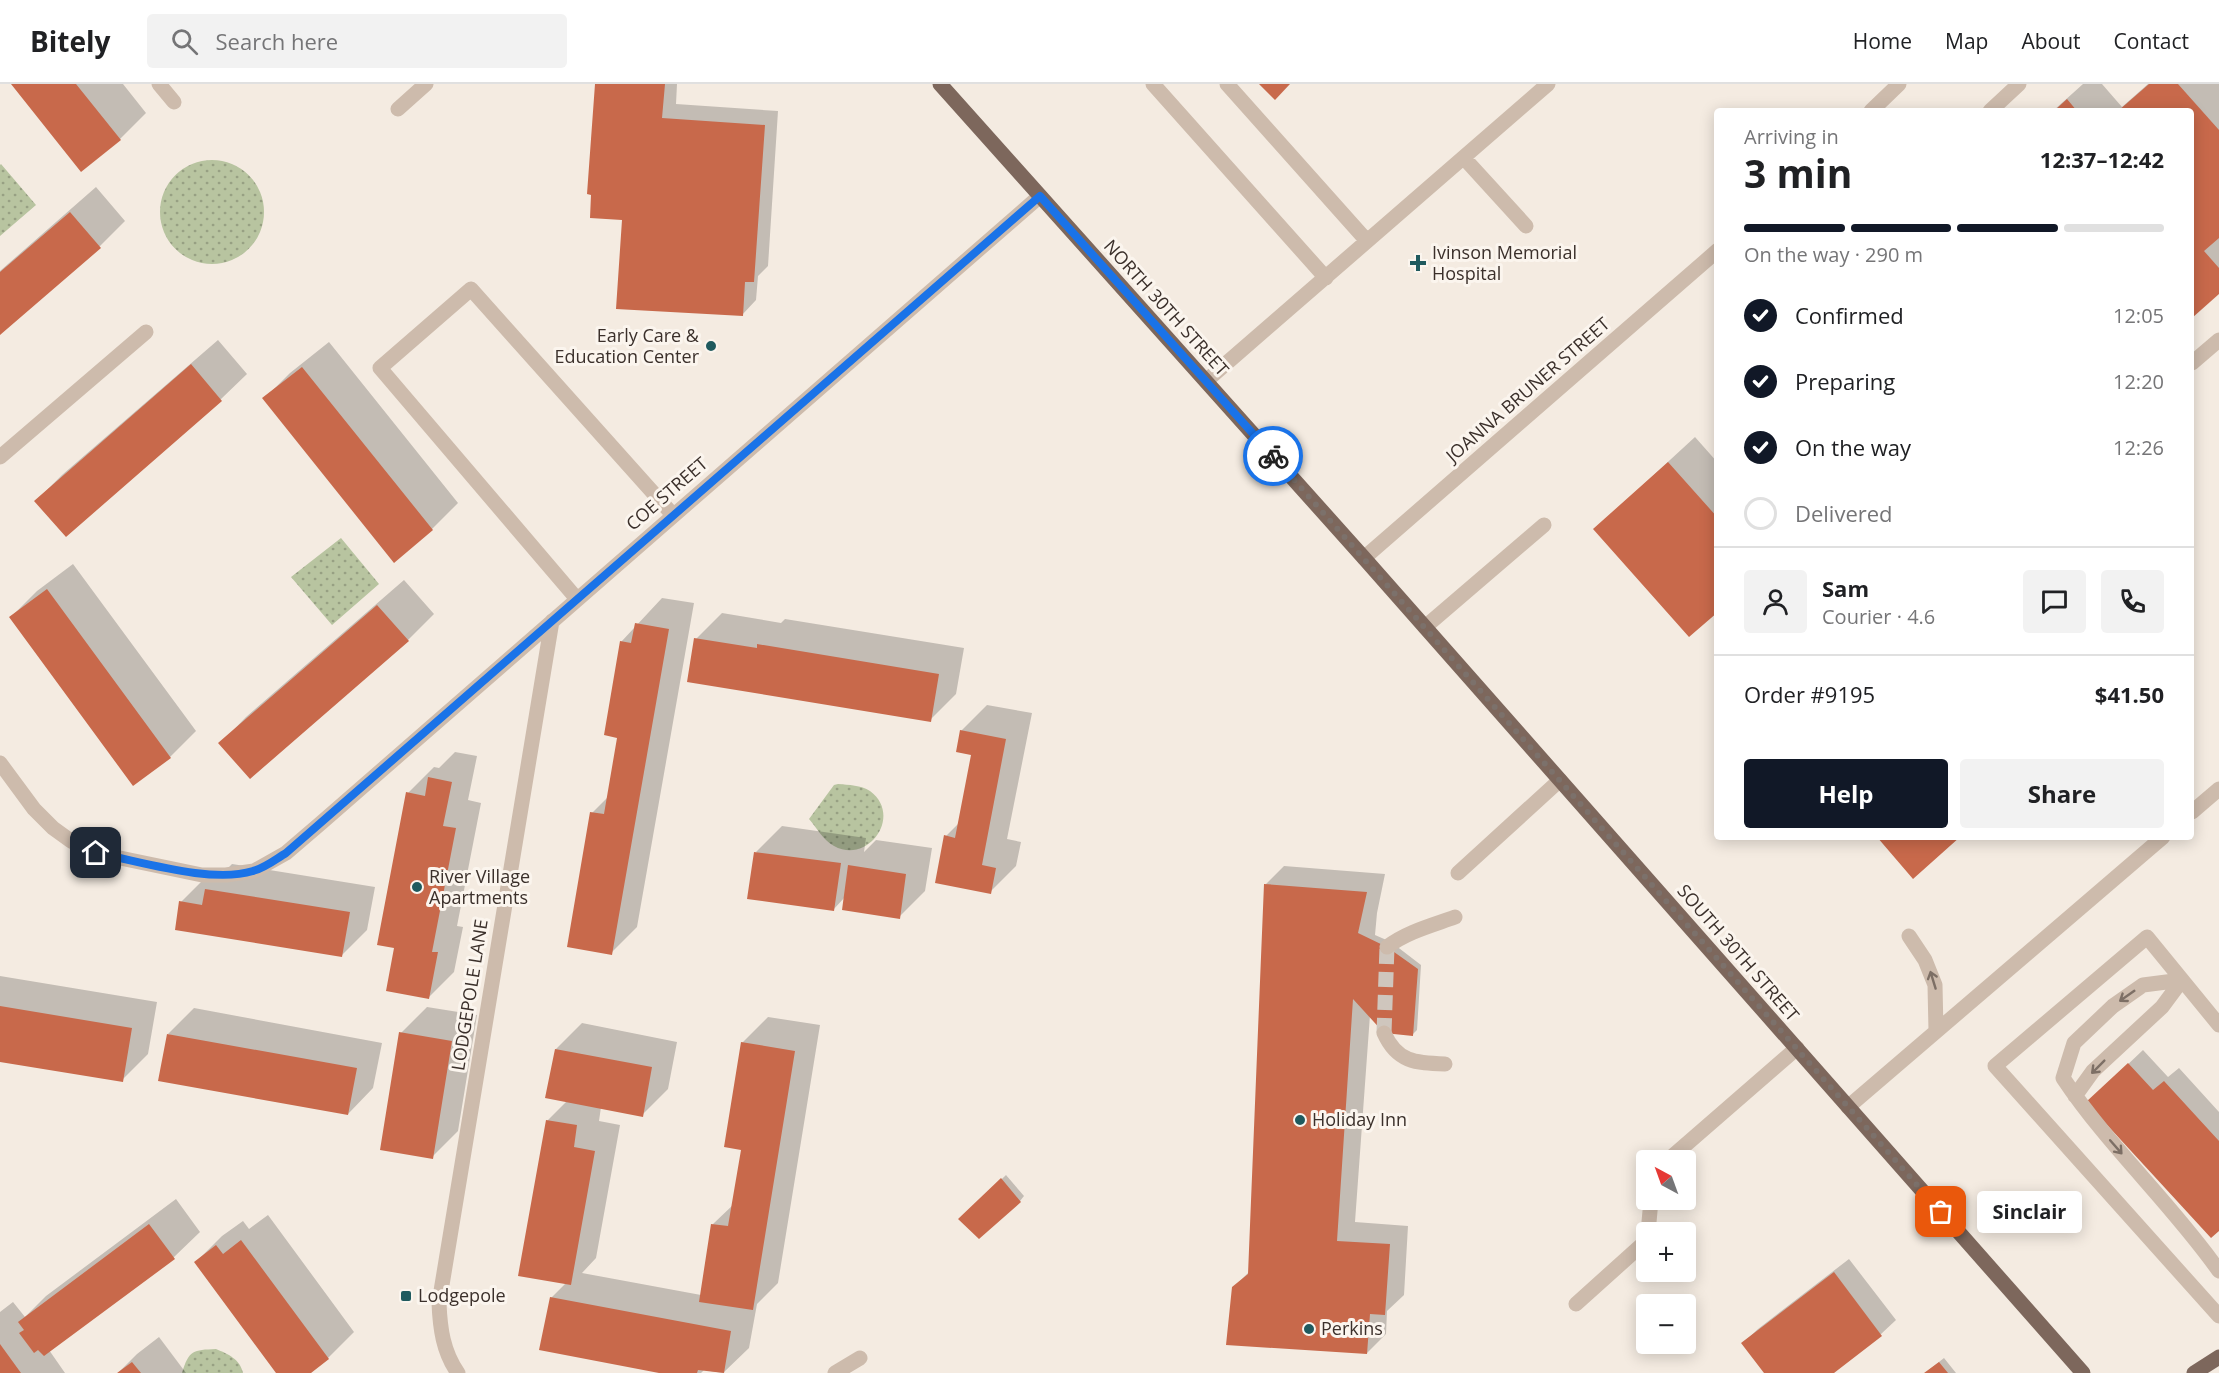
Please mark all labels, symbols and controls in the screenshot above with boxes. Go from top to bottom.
search box [147,14,567,68]
text: Bitely [30,22,111,60]
icon: search [168,25,201,58]
text: Search here [216,26,338,56]
text: Home [1853,27,1912,55]
text: Map [1945,27,1988,55]
text: About [2021,27,2081,55]
text: Contact [2114,27,2189,55]
text: Arriving in [1744,123,1839,150]
text: 12:37–12:42 [2040,144,2164,174]
text: 3 min [1744,146,1852,199]
street label: NORTH 30TH STREET [1099,234,1235,381]
place label: Ivinson Memorial Hospital [1432,240,1577,285]
text: On the way · 290 m [1744,241,1923,268]
marker: Ivinson Memorial Hospital [1409,254,1427,272]
icon: check [1744,299,1777,332]
text: Confirmed [1795,300,1904,330]
text: 12:05 [2113,302,2164,329]
street label: JOANNA BRUNER STREET [1439,311,1614,468]
place label: Early Care & Education Center [554,323,700,368]
marker: Early Care & Education Center [704,339,718,353]
icon: check [1744,365,1777,398]
text: Preparing [1795,366,1895,396]
text: 12:20 [2113,368,2164,395]
courier [1243,426,1303,486]
icon: check [1744,431,1777,464]
text: On the way [1795,432,1911,462]
text: 12:26 [2113,434,2164,461]
icon: bike [1257,440,1290,473]
street label: COE STREET [620,451,712,535]
text: Delivered [1795,498,1893,528]
button: person [1744,570,1807,633]
button: chat [2023,570,2086,633]
button: phone [2101,570,2164,633]
text: Sam [1822,573,1869,603]
text: Courier · 4.6 [1822,603,1935,630]
text: Order #9195 [1744,679,1875,709]
text: $41.50 [2095,679,2164,709]
button: Help [1744,759,1948,828]
button: Share [1960,759,2164,828]
pin [70,827,121,878]
icon: home [79,836,112,869]
place label: River Village Apartments [429,864,530,909]
street label: SOUTH 30TH STREET [1673,879,1805,1026]
marker: River Village Apartments [410,880,424,894]
street label: LODGEPOLE LANE [445,918,493,1072]
one-way arrow [1927,971,1938,990]
one-way arrow [2119,990,2136,1002]
one-way arrow [2090,1060,2105,1074]
place label: Holiday Inn [1312,1107,1407,1131]
marker: Holiday Inn [1293,1113,1307,1127]
one-way arrow [2110,1139,2123,1155]
north arrow [1636,1150,1696,1210]
map controls [1636,1150,1696,1354]
pin [1915,1186,1966,1237]
callout: Sinclair [1977,1191,2082,1233]
icon: bag [1924,1195,1957,1228]
text: Sinclair [1993,1198,2066,1225]
button: + [1636,1222,1696,1282]
place label: Lodgepole [418,1283,506,1307]
marker: Lodgepole [399,1289,413,1303]
button: − [1636,1294,1696,1354]
place label: Perkins [1321,1316,1383,1340]
marker: Perkins [1302,1322,1316,1336]

